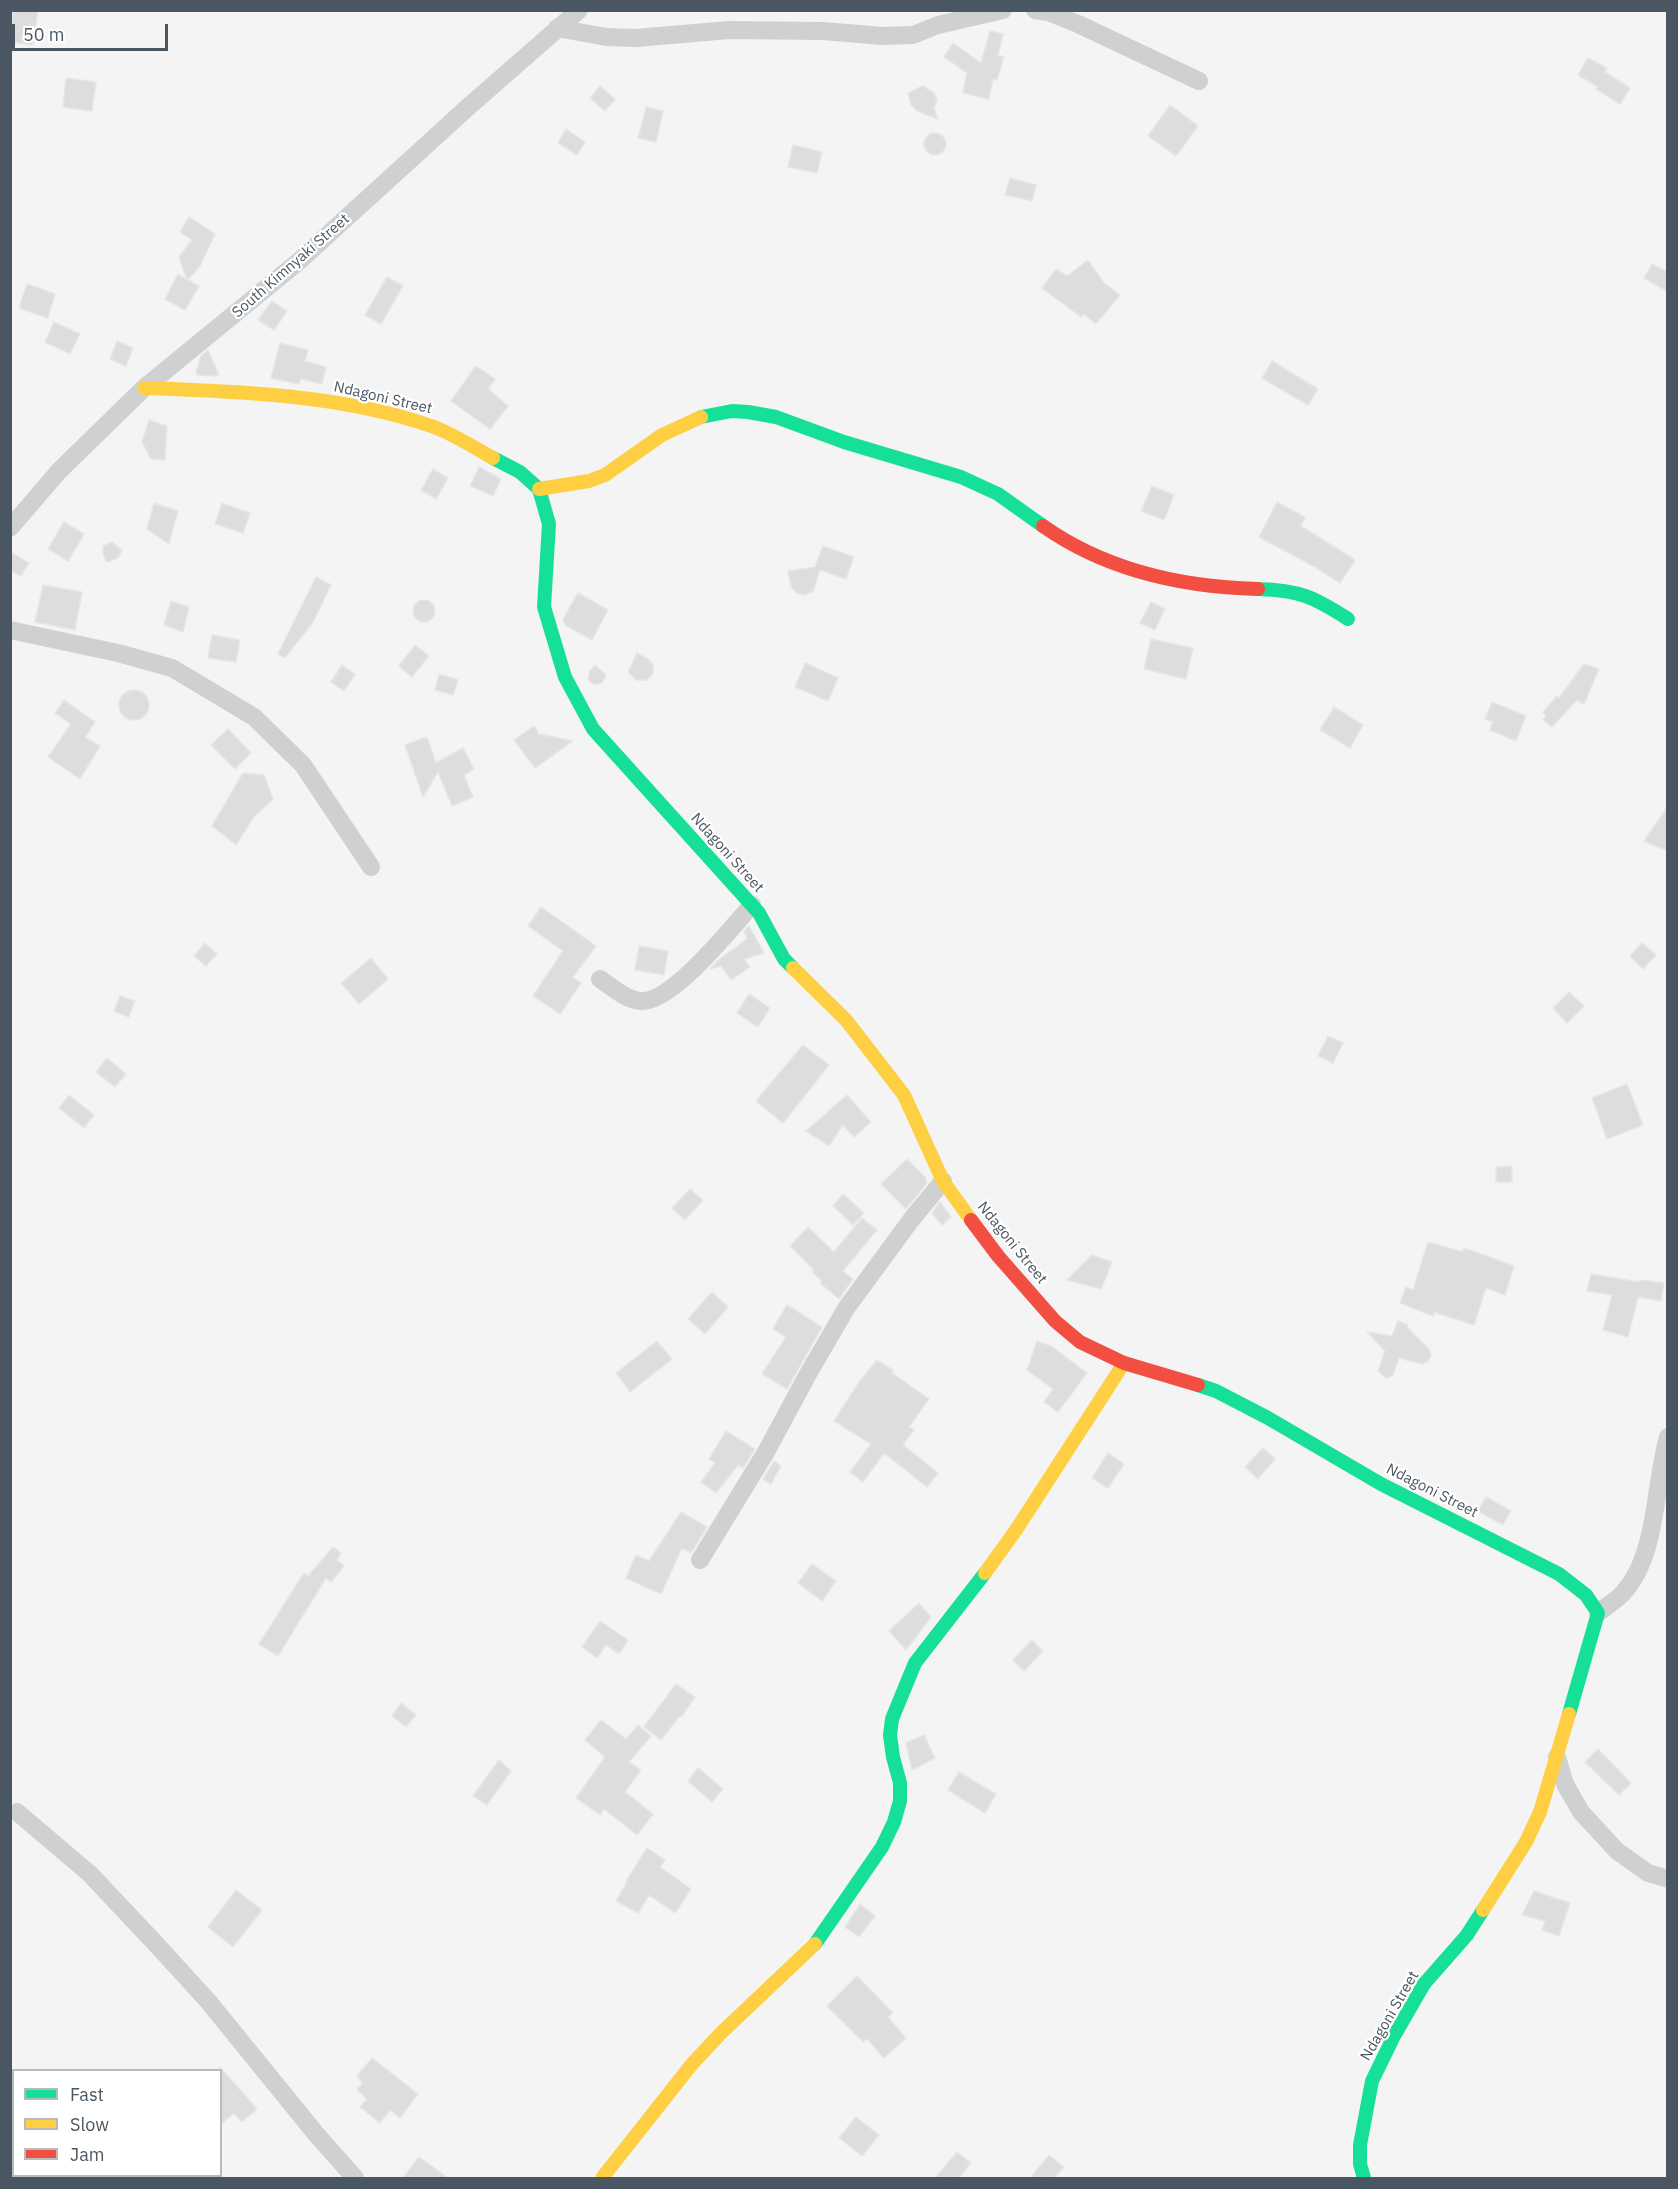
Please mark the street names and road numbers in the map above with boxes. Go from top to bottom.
street label: South Kimnyaki Street [229,210,353,322]
street label: Ndagoni Street [332,378,434,418]
street label: Ndagoni Street [687,810,767,896]
street label: Ndagoni Street [973,1198,1051,1288]
street label: Ndagoni Street [1383,1460,1481,1522]
street label: Ndagoni Street [1357,1968,1423,2064]

